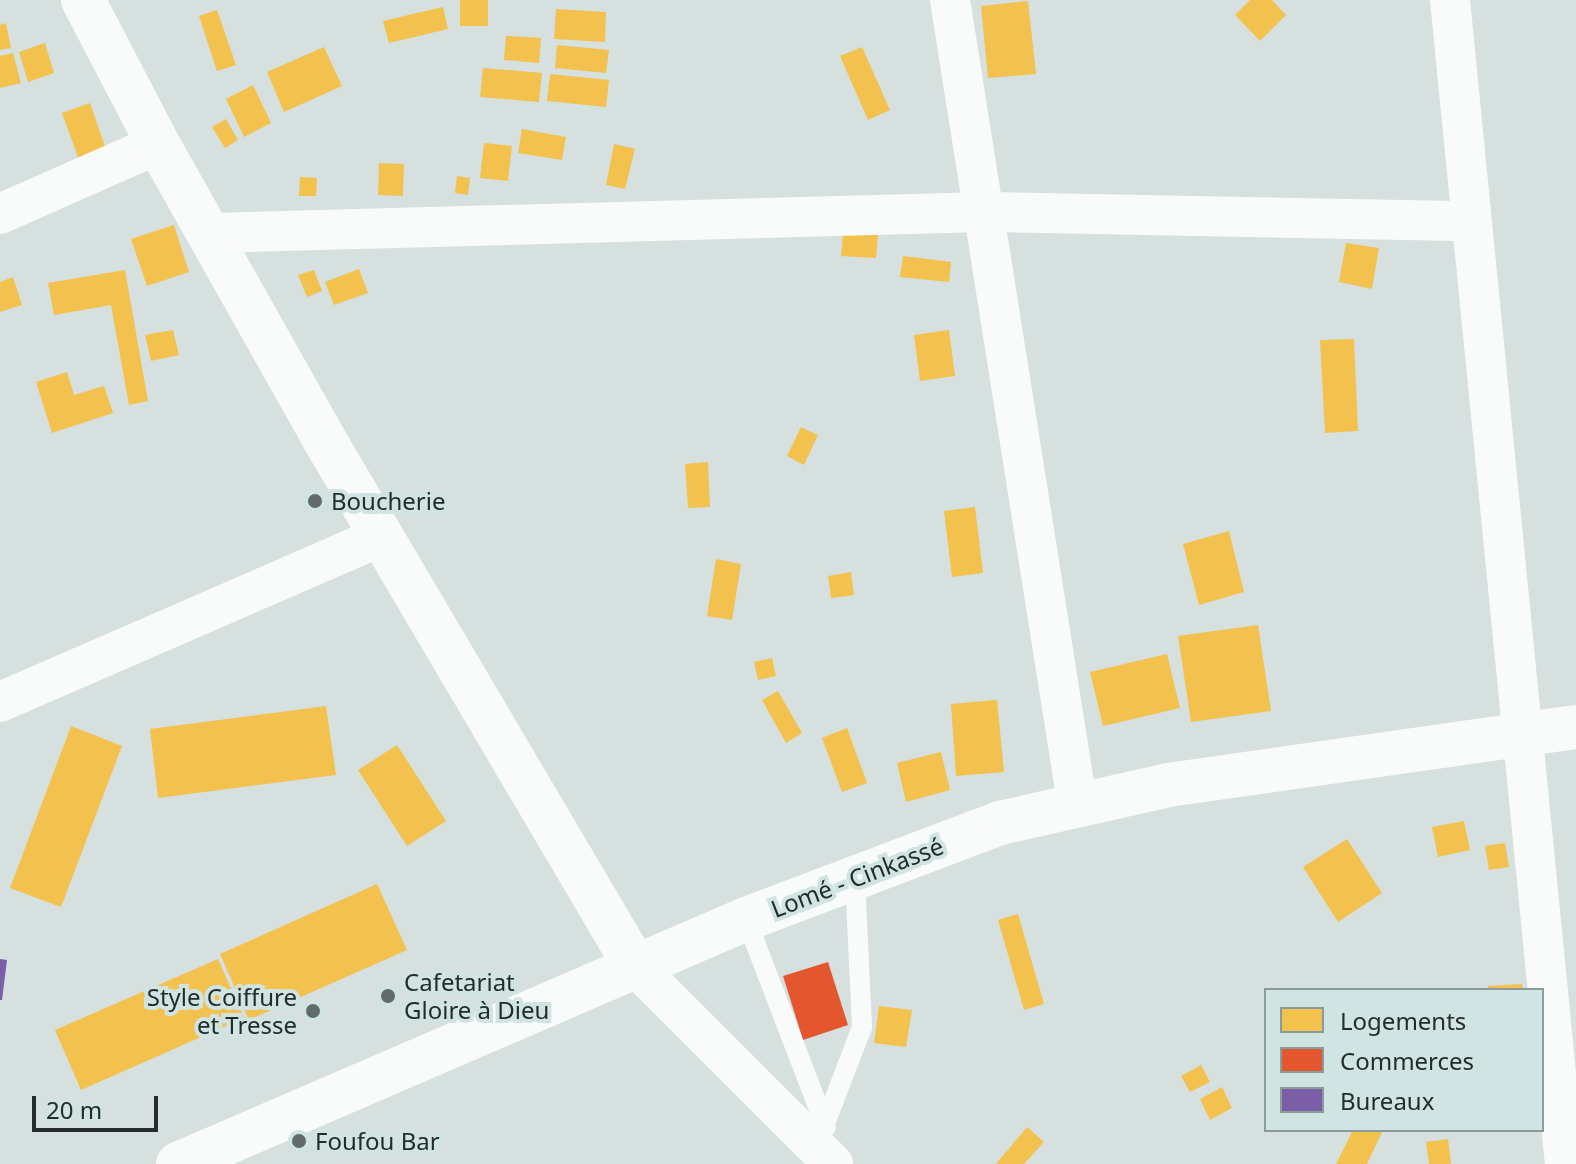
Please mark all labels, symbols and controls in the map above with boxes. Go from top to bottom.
place label: Boucherie [331,487,445,515]
marker: Boucherie [306,492,324,510]
street label: Lomé - Cinkassé [767,831,947,923]
place label: Cafetariat Gloire à Dieu [404,968,549,1024]
place label: Style Coiffure et Tresse [147,983,297,1039]
marker: Cafetariat Gloire à Dieu [379,987,397,1005]
legend [1264,988,1544,1132]
marker: Style Coiffure et Tresse [304,1002,322,1020]
text: Logements [1340,1004,1466,1037]
text: Commerces [1340,1044,1474,1077]
scale bar [36,1080,162,1130]
text: Bureaux [1340,1084,1434,1117]
text: 20 m [46,1093,102,1126]
place label: Foufou Bar [315,1127,440,1155]
marker: Foufou Bar [290,1132,308,1150]

